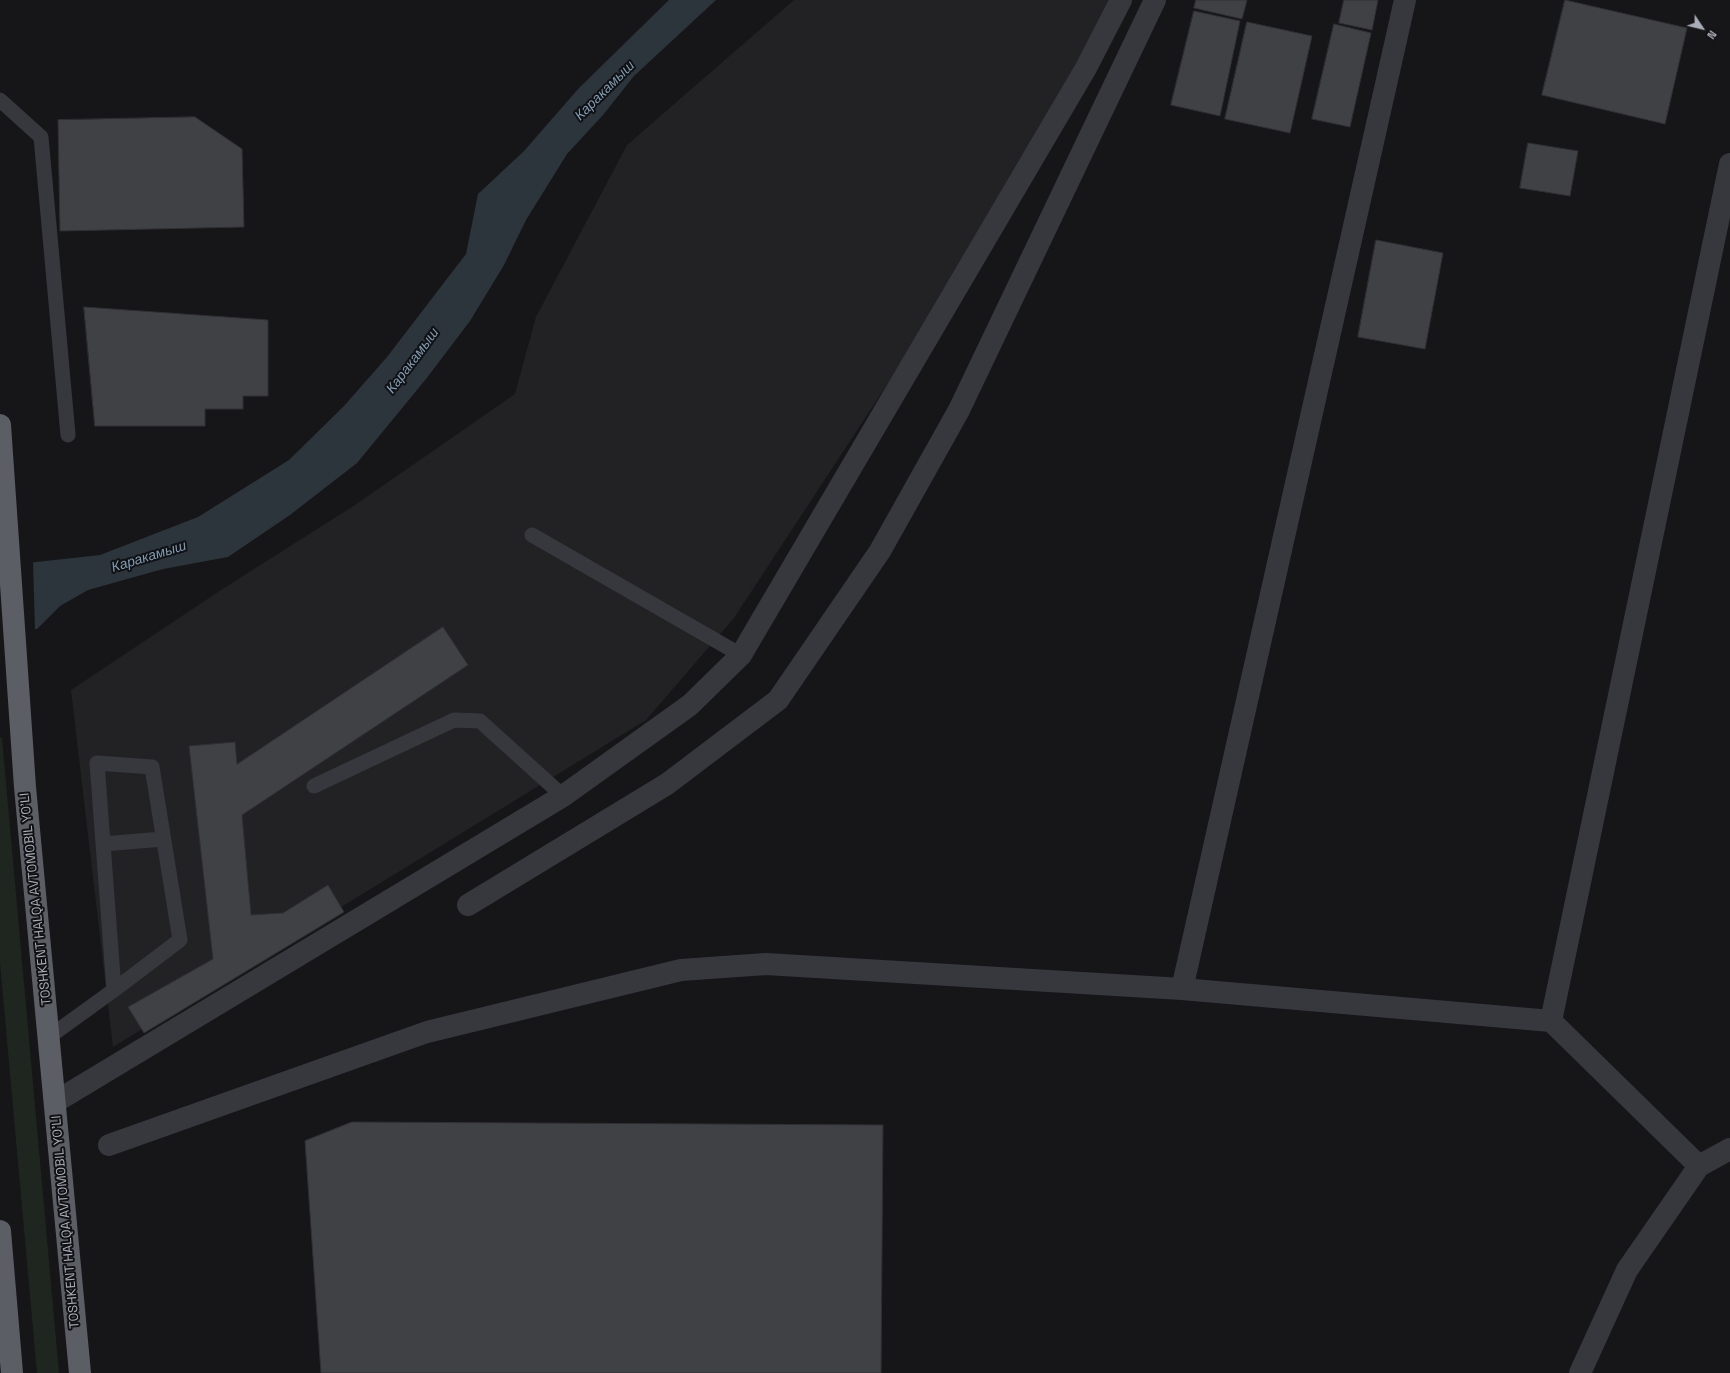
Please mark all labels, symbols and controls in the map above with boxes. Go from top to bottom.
north arrow [1682,8,1722,48]
text: N [1704,28,1720,42]
water label: Каракамыш [572,58,638,124]
water label: Каракамыш [383,325,443,397]
water label: Каракамыш [109,538,189,576]
street label: TOSHKENT HALQA AVTOMOBIL YO'LI [17,792,55,1006]
street label: TOSHKENT HALQA AVTOMOBIL YO'LI [49,1115,83,1329]

